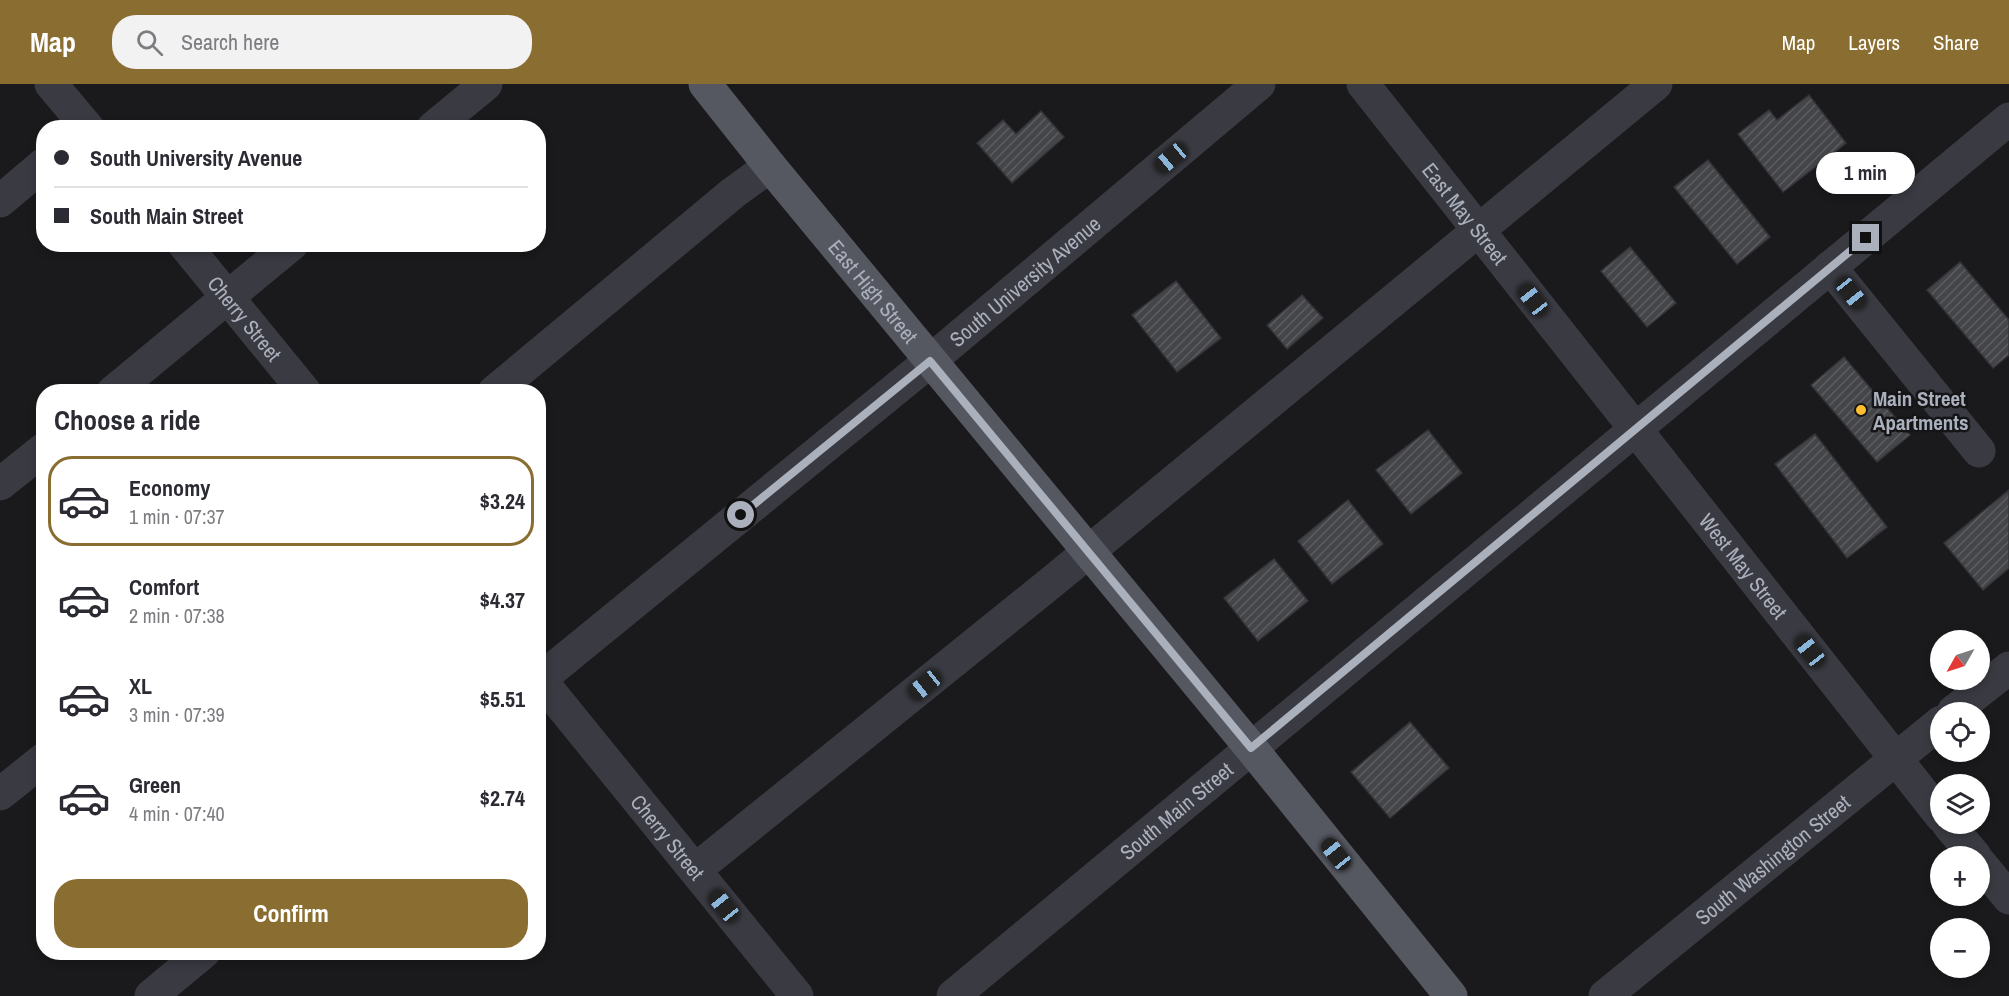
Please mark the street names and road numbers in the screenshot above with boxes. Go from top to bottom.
street label: East May Street [1416,156,1515,271]
street label: South University Avenue [943,209,1107,353]
street label: East High Street [822,233,925,349]
street label: Cherry Street [201,269,289,367]
street label: West May Street [1693,507,1794,625]
street label: South Main Street [1113,755,1239,866]
street label: South Washington Street [1689,787,1856,931]
street label: Cherry Street [624,788,712,886]

